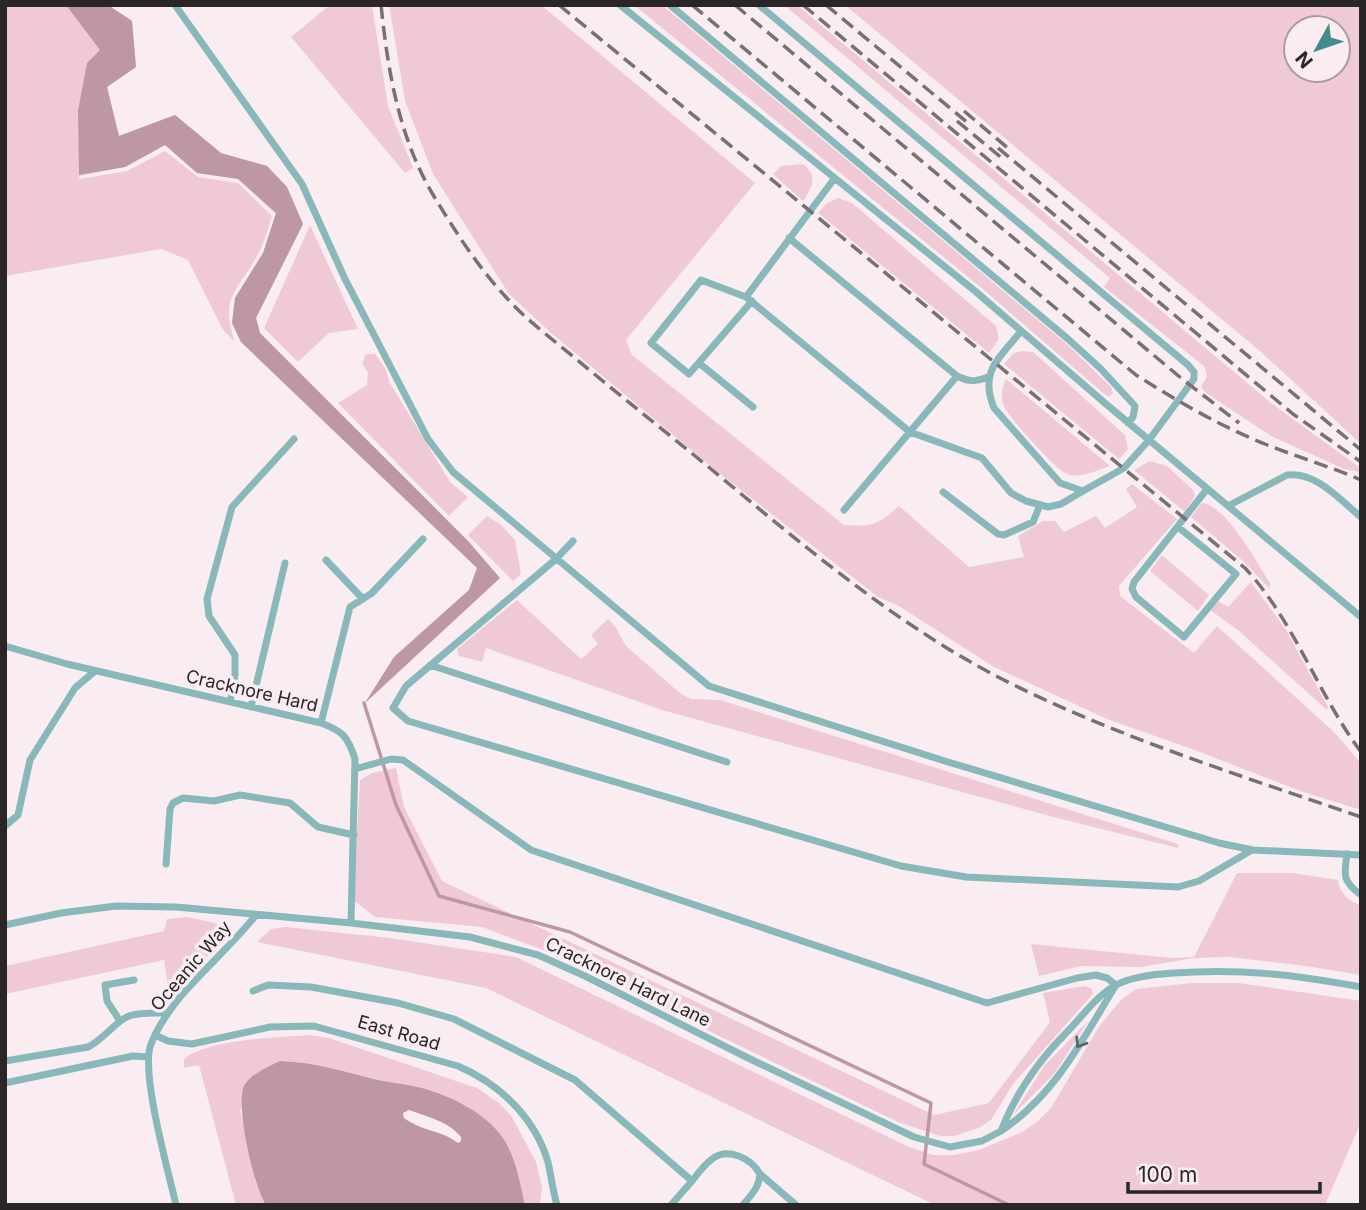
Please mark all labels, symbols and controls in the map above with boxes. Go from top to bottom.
north arrow [1282,14,1352,84]
text: N [1291,47,1318,73]
street label: Cracknore Hard [184,665,320,716]
street label: Oceanic Way [146,917,235,1015]
street label: Cracknore Hard Lane [542,932,714,1031]
street label: East Road [355,1011,443,1054]
one-way arrow [1075,1036,1088,1049]
scale bar [1128,1150,1320,1194]
text: 100 m [1138,1162,1197,1187]

